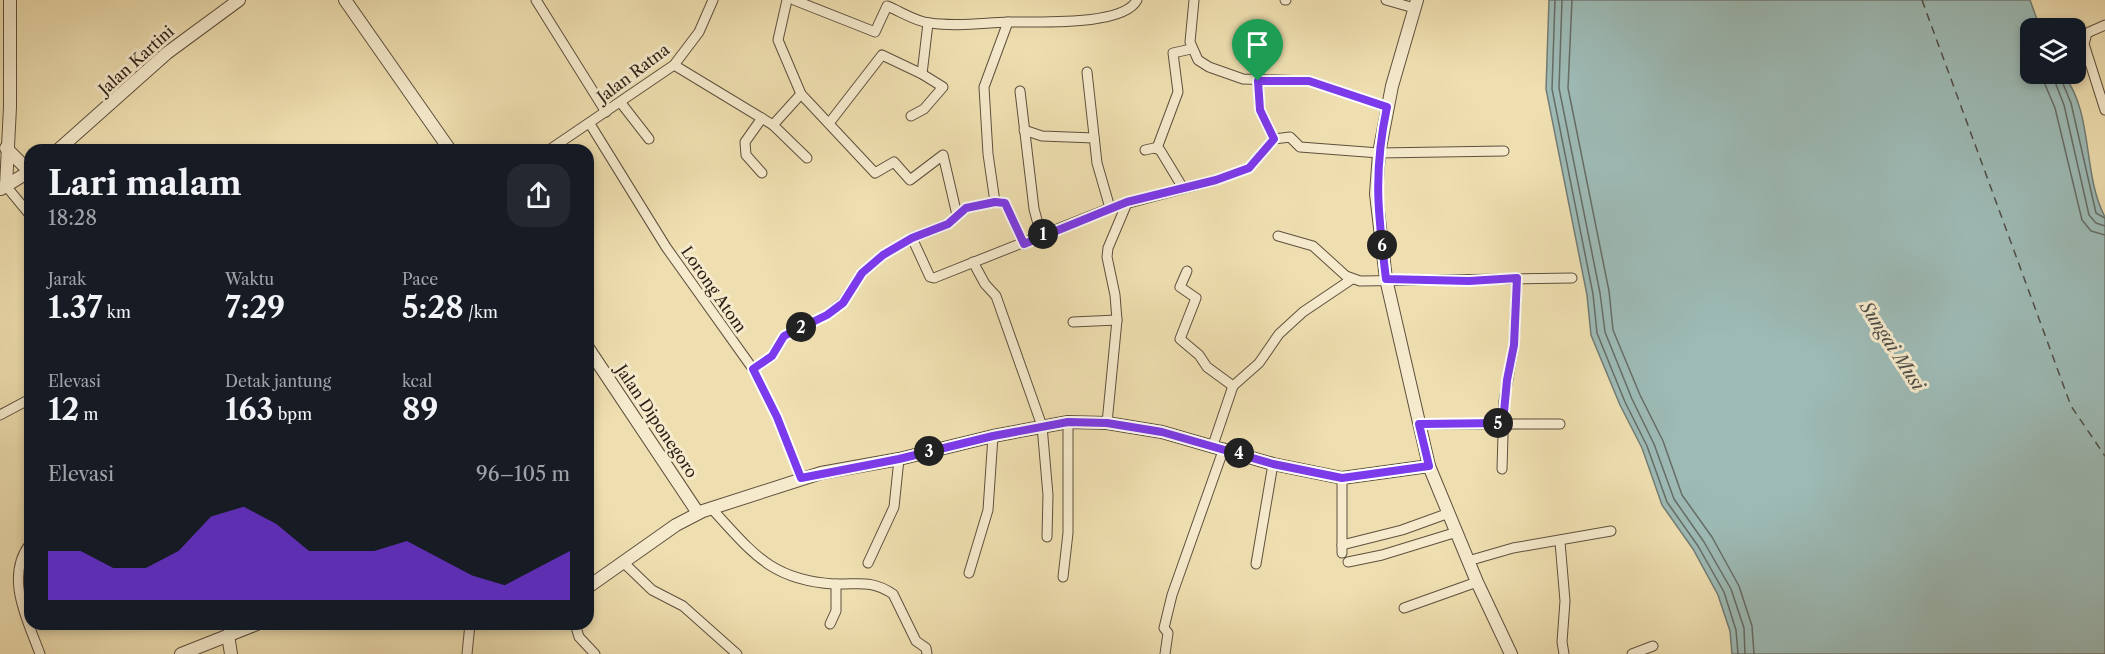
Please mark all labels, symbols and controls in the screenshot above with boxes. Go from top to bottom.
map controls [2020,18,2086,84]
button: layers [2020,18,2086,84]
pin [1232,19,1283,81]
street label: Jalan Kartini [92,21,178,101]
icon: arrive [1241,28,1274,61]
street label: Jalan Ratna [590,39,674,109]
text: Lari malam [48,163,242,204]
button: share [507,164,570,227]
text: 18:28 [48,206,97,230]
pin: 1 [1028,219,1058,249]
text: 1 [1039,224,1047,244]
pin: 6 [1367,230,1397,260]
text: 6 [1377,235,1387,255]
street label: Lorong Atom [677,242,751,336]
text: Jarak [48,269,86,289]
text: Waktu [225,269,274,289]
text: Pace [402,269,438,289]
text: 1.37 [48,289,102,326]
text: 7:29 [225,289,285,326]
text: 5:28 [402,289,464,326]
water label: Sungai Musi [1854,296,1930,396]
text: km [102,302,131,322]
text: /km [464,302,498,322]
pin: 2 [786,312,816,342]
text: 2 [796,317,806,337]
street label: Jalan Diponegoro [610,358,702,482]
text: Elevasi [48,371,101,391]
text: Detak jantung [225,371,331,391]
text: kcal [402,371,432,391]
text: 12 [48,391,79,428]
text: 163 [225,391,273,428]
text: 89 [402,391,438,428]
text: m [79,404,98,424]
text: bpm [273,404,312,424]
pin: 5 [1483,408,1513,438]
text: 5 [1494,413,1502,433]
pin: 3 [914,436,944,466]
pin: 4 [1224,438,1254,468]
text: 3 [924,441,934,461]
text: 4 [1234,443,1244,463]
text: Elevasi [48,462,114,486]
text: 96–105 m [476,462,570,486]

